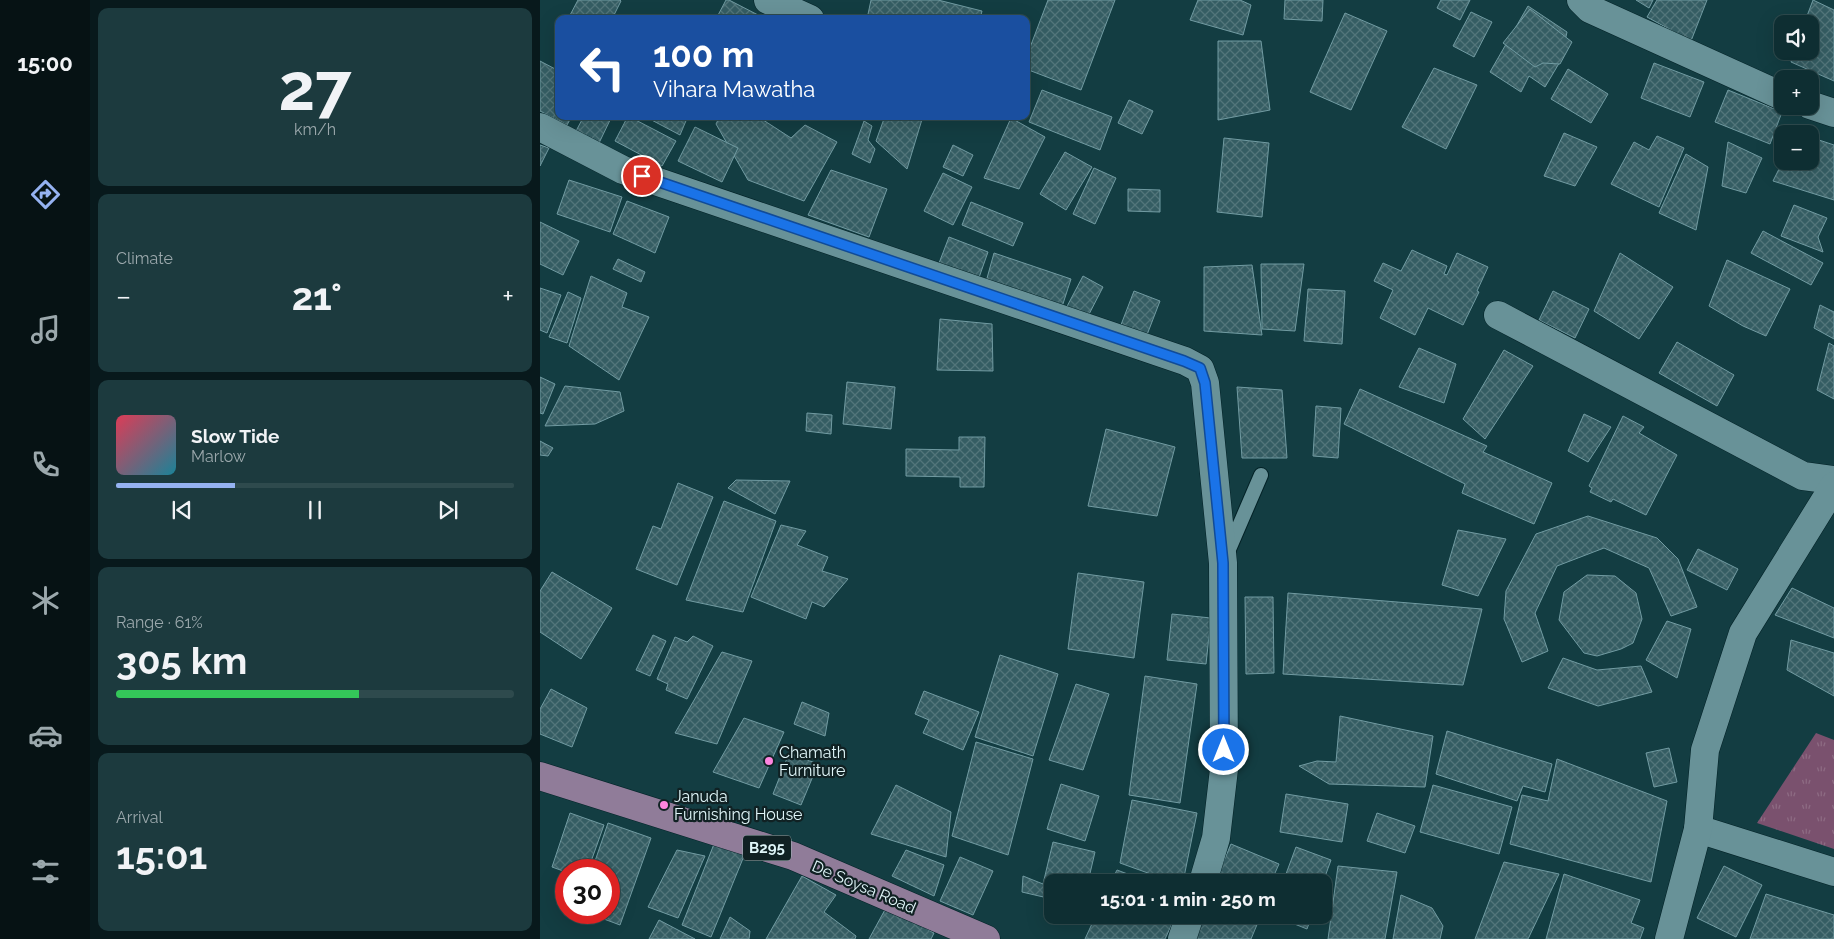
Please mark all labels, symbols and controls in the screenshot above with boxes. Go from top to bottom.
map controls [1774,15,1819,170]
button: sound [1774,15,1819,60]
text: 100 m [653,34,754,75]
icon: left [570,35,635,100]
text: 27 [278,49,352,125]
text: 15:00 [17,50,73,76]
button: + [1774,70,1819,115]
text: Vihara Mawatha [653,76,815,102]
text: km/h [294,120,336,139]
button: − [1774,125,1819,170]
pin [621,155,663,197]
icon: arrive [628,162,656,190]
icon: directions [28,177,63,212]
text: Climate [116,249,173,268]
text: 21° [292,274,342,319]
text: − [116,280,131,313]
text: + [502,280,514,313]
icon: music [28,312,63,347]
text: Slow Tide [191,425,280,447]
icon: phone [28,447,63,482]
text: Marlow [191,447,246,466]
icon: previous [168,496,196,524]
icon: pause [301,496,329,524]
icon: next [434,496,462,524]
icon: climate [28,583,63,618]
text: Range · 61% [116,613,203,632]
text: 305 km [116,638,247,683]
icon: car [28,718,63,753]
position arrow [1197,723,1249,775]
place label: Chamath Furniture [779,743,846,780]
marker: Chamath Furniture [763,755,775,767]
place label: Januda Furnishing House [674,787,803,824]
marker: Januda Furnishing House [658,799,670,811]
text: Arrival [116,808,163,827]
text: 15:01 [116,833,207,878]
road number: B295 [743,836,791,860]
icon: filters [28,854,63,889]
street label: De Soysa Road [809,857,919,917]
speed limit sign: 30 [555,859,620,924]
text: 15:01 · 1 min · 250 m [1100,888,1276,910]

